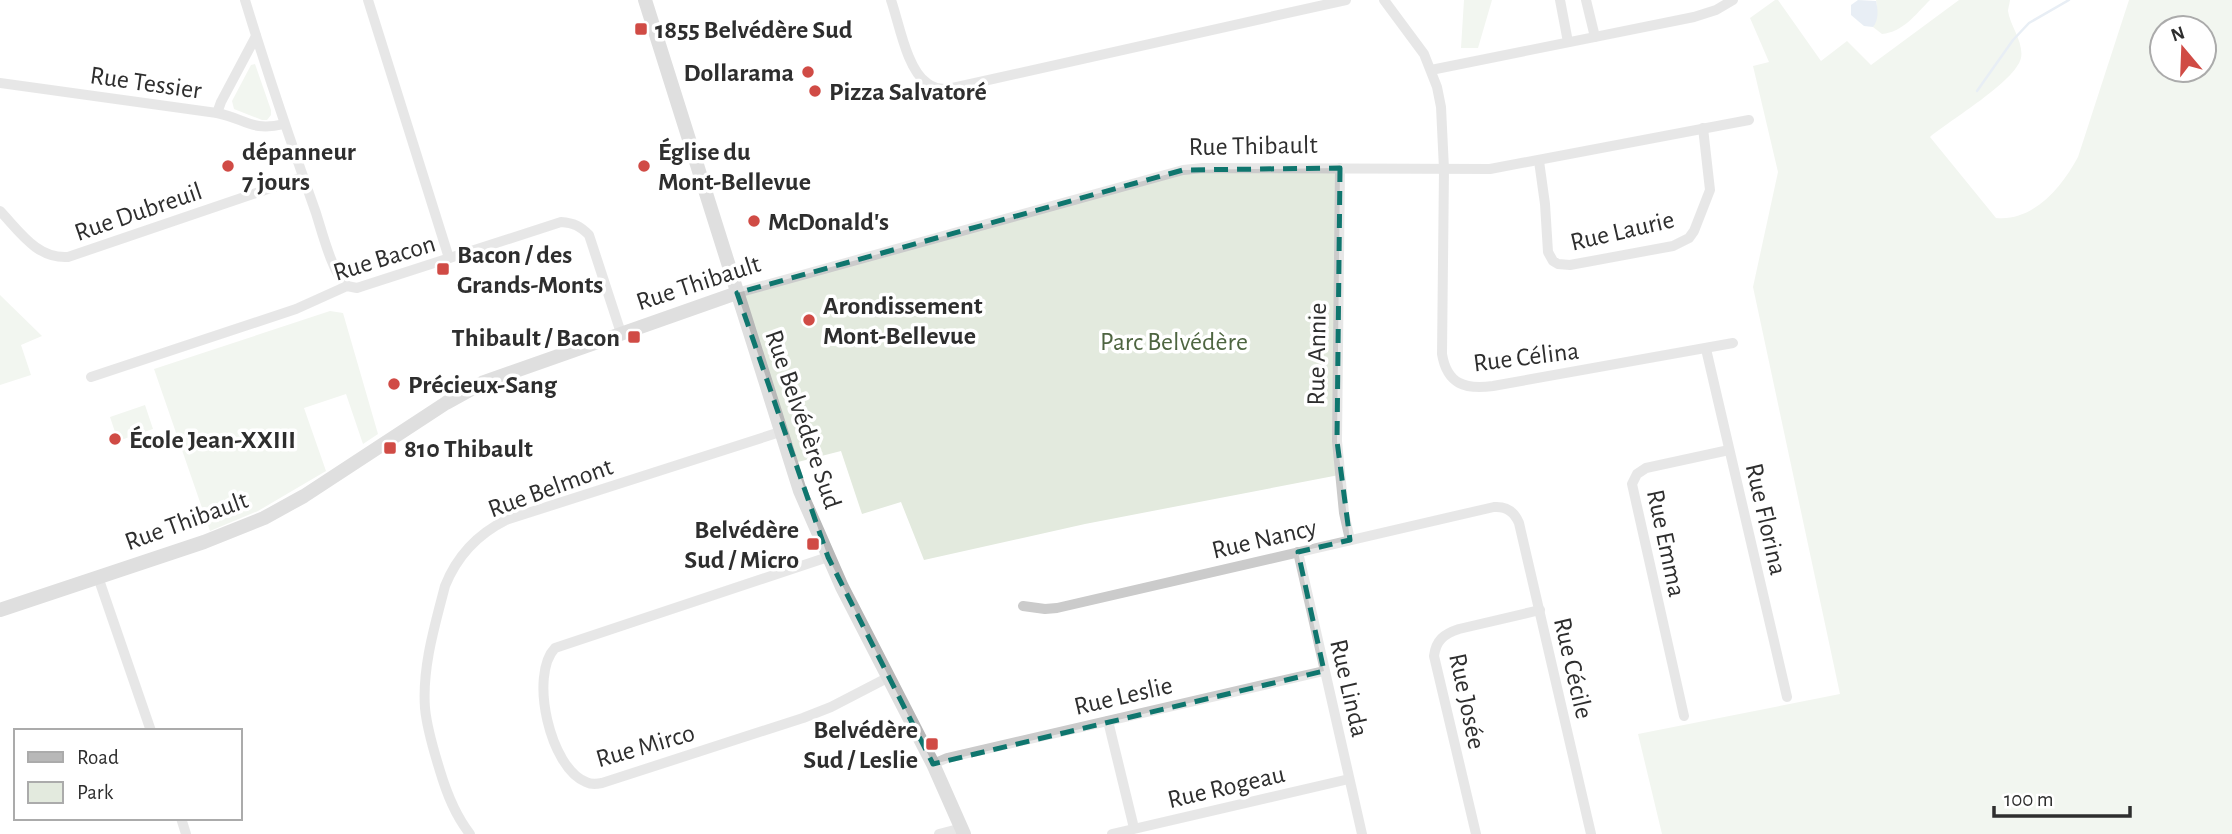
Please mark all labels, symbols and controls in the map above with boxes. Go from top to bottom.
north arrow [2148,14,2218,84]
place label: 1855 Belvédère Sud [655,17,853,43]
marker: 1855 Belvédère Sud [633,21,649,37]
text: N [2169,23,2187,45]
place label: Dollarama [684,60,794,86]
street label: Rue Tessier [88,62,204,104]
marker: Dollarama [800,64,816,80]
place label: Pizza Salvatoré [829,79,987,105]
marker: Pizza Salvatoré [807,83,823,99]
street label: Rue Thibault [1188,132,1318,160]
place label: Église du Mont-Bellevue [658,137,811,195]
place label: dépanneur 7 jours [242,139,356,195]
marker: dépanneur 7 jours [220,158,236,174]
marker: Église du Mont-Bellevue [636,158,652,174]
street label: Rue Dubreuil [71,178,205,246]
street label: Rue Laurie [1568,206,1677,256]
place label: McDonald's [768,209,889,235]
marker: McDonald's [746,213,762,229]
street label: Rue Bacon [330,230,438,286]
place label: Bacon / des Grands-Monts [457,242,603,298]
street label: Rue Thibault [633,251,764,315]
marker: Bacon / des Grands-Monts [435,261,451,277]
place label: Arondissement Mont-Bellevue [823,293,983,349]
street label: Rue Annie [1303,302,1331,406]
marker: Arondissement Mont-Bellevue [801,312,817,328]
place label: Thibault / Bacon [452,325,620,351]
street label: Rue Belvédère Sud [760,327,846,512]
marker: Thibault / Bacon [626,329,642,345]
park label: Parc Belvédère [1100,329,1248,355]
street label: Rue Célina [1472,338,1581,376]
place label: Précieux-Sang [408,372,558,398]
marker: Précieux-Sang [386,376,402,392]
place label: École Jean-XXIII [129,425,296,453]
marker: École Jean-XXIII [107,431,123,447]
place label: 810 Thibault [404,436,533,462]
marker: 810 Thibault [382,440,398,456]
street label: Rue Belmont [485,453,616,522]
street label: Rue Florina [1741,461,1791,578]
street label: Rue Thibault [121,487,251,555]
street label: Rue Emma [1642,487,1690,599]
street label: Rue Nancy [1209,514,1319,564]
place label: Belvédère Sud / Micro [684,517,799,573]
marker: Belvédère Sud / Micro [805,536,821,552]
street label: Rue Cécile [1549,615,1597,721]
street label: Rue Linda [1325,637,1373,740]
street label: Rue Josée [1444,651,1490,752]
street label: Rue Leslie [1071,672,1175,720]
place label: Belvédère Sud / Leslie [803,717,918,773]
street label: Rue Mirco [593,719,698,772]
legend [14,729,242,820]
marker: Belvédère Sud / Leslie [924,736,940,752]
text: Road [77,747,119,768]
street label: Rue Rogeau [1165,761,1287,813]
scale bar [1994,774,2130,818]
text: Park [77,782,114,803]
text: 100 m [2004,789,2054,810]

